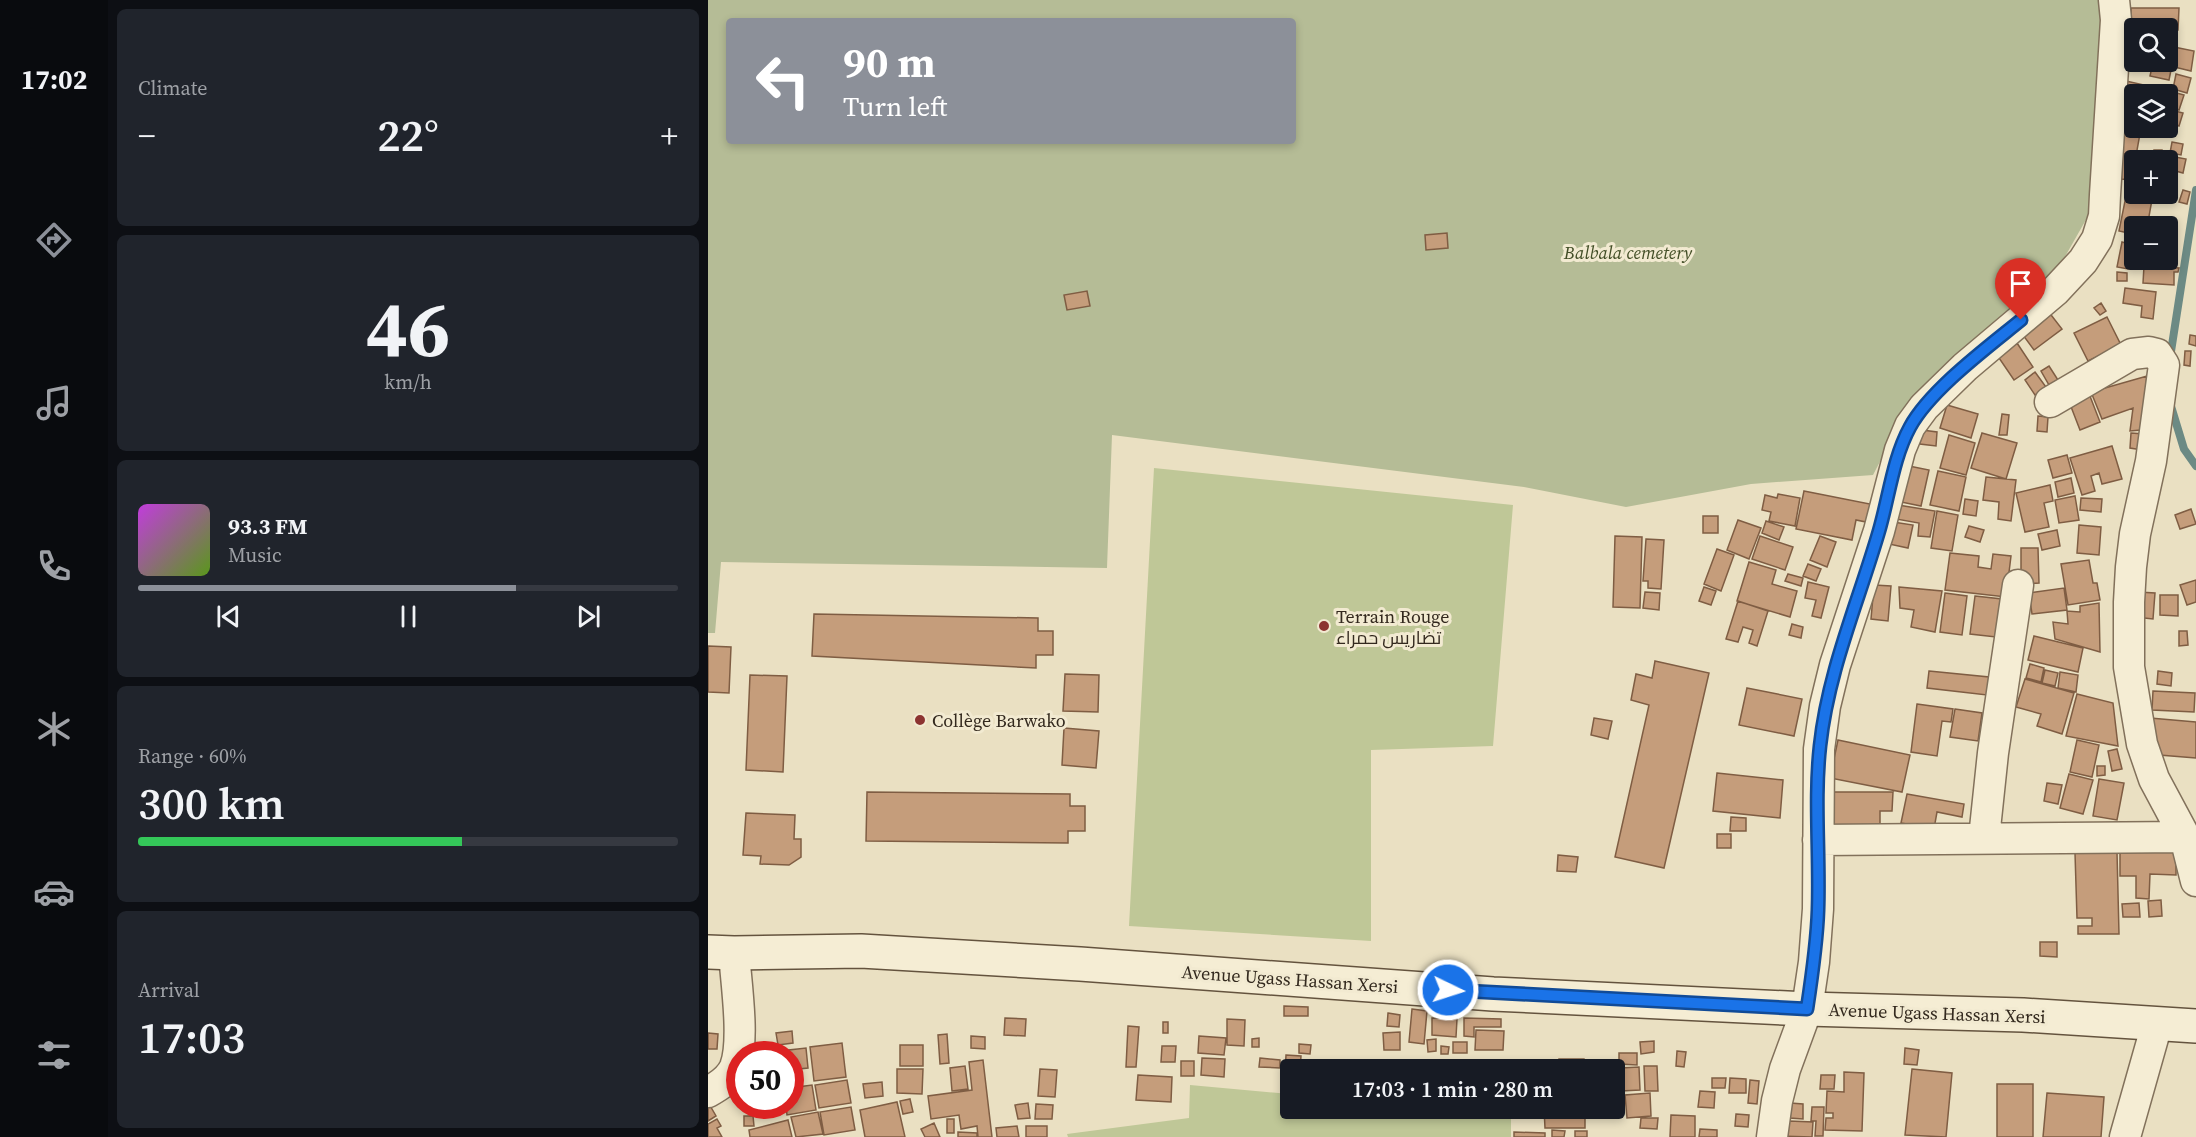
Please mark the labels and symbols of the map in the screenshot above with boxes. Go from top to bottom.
park label: Balbala cemetery [1563,240,1693,265]
pin [1995,258,2046,320]
place label: Terrain Rouge تضاريس حمراء [1336,604,1449,650]
marker: Terrain Rouge تضاريس حمراء [1317,619,1331,633]
place label: Collège Barwako [932,708,1066,733]
marker: Collège Barwako [913,713,927,727]
position arrow [1416,958,1480,1022]
street label: Avenue Ugass Hassan Xersi [1181,959,1399,999]
street label: Avenue Ugass Hassan Xersi [1828,997,2046,1029]
speed limit sign: 50 [726,1041,804,1119]

